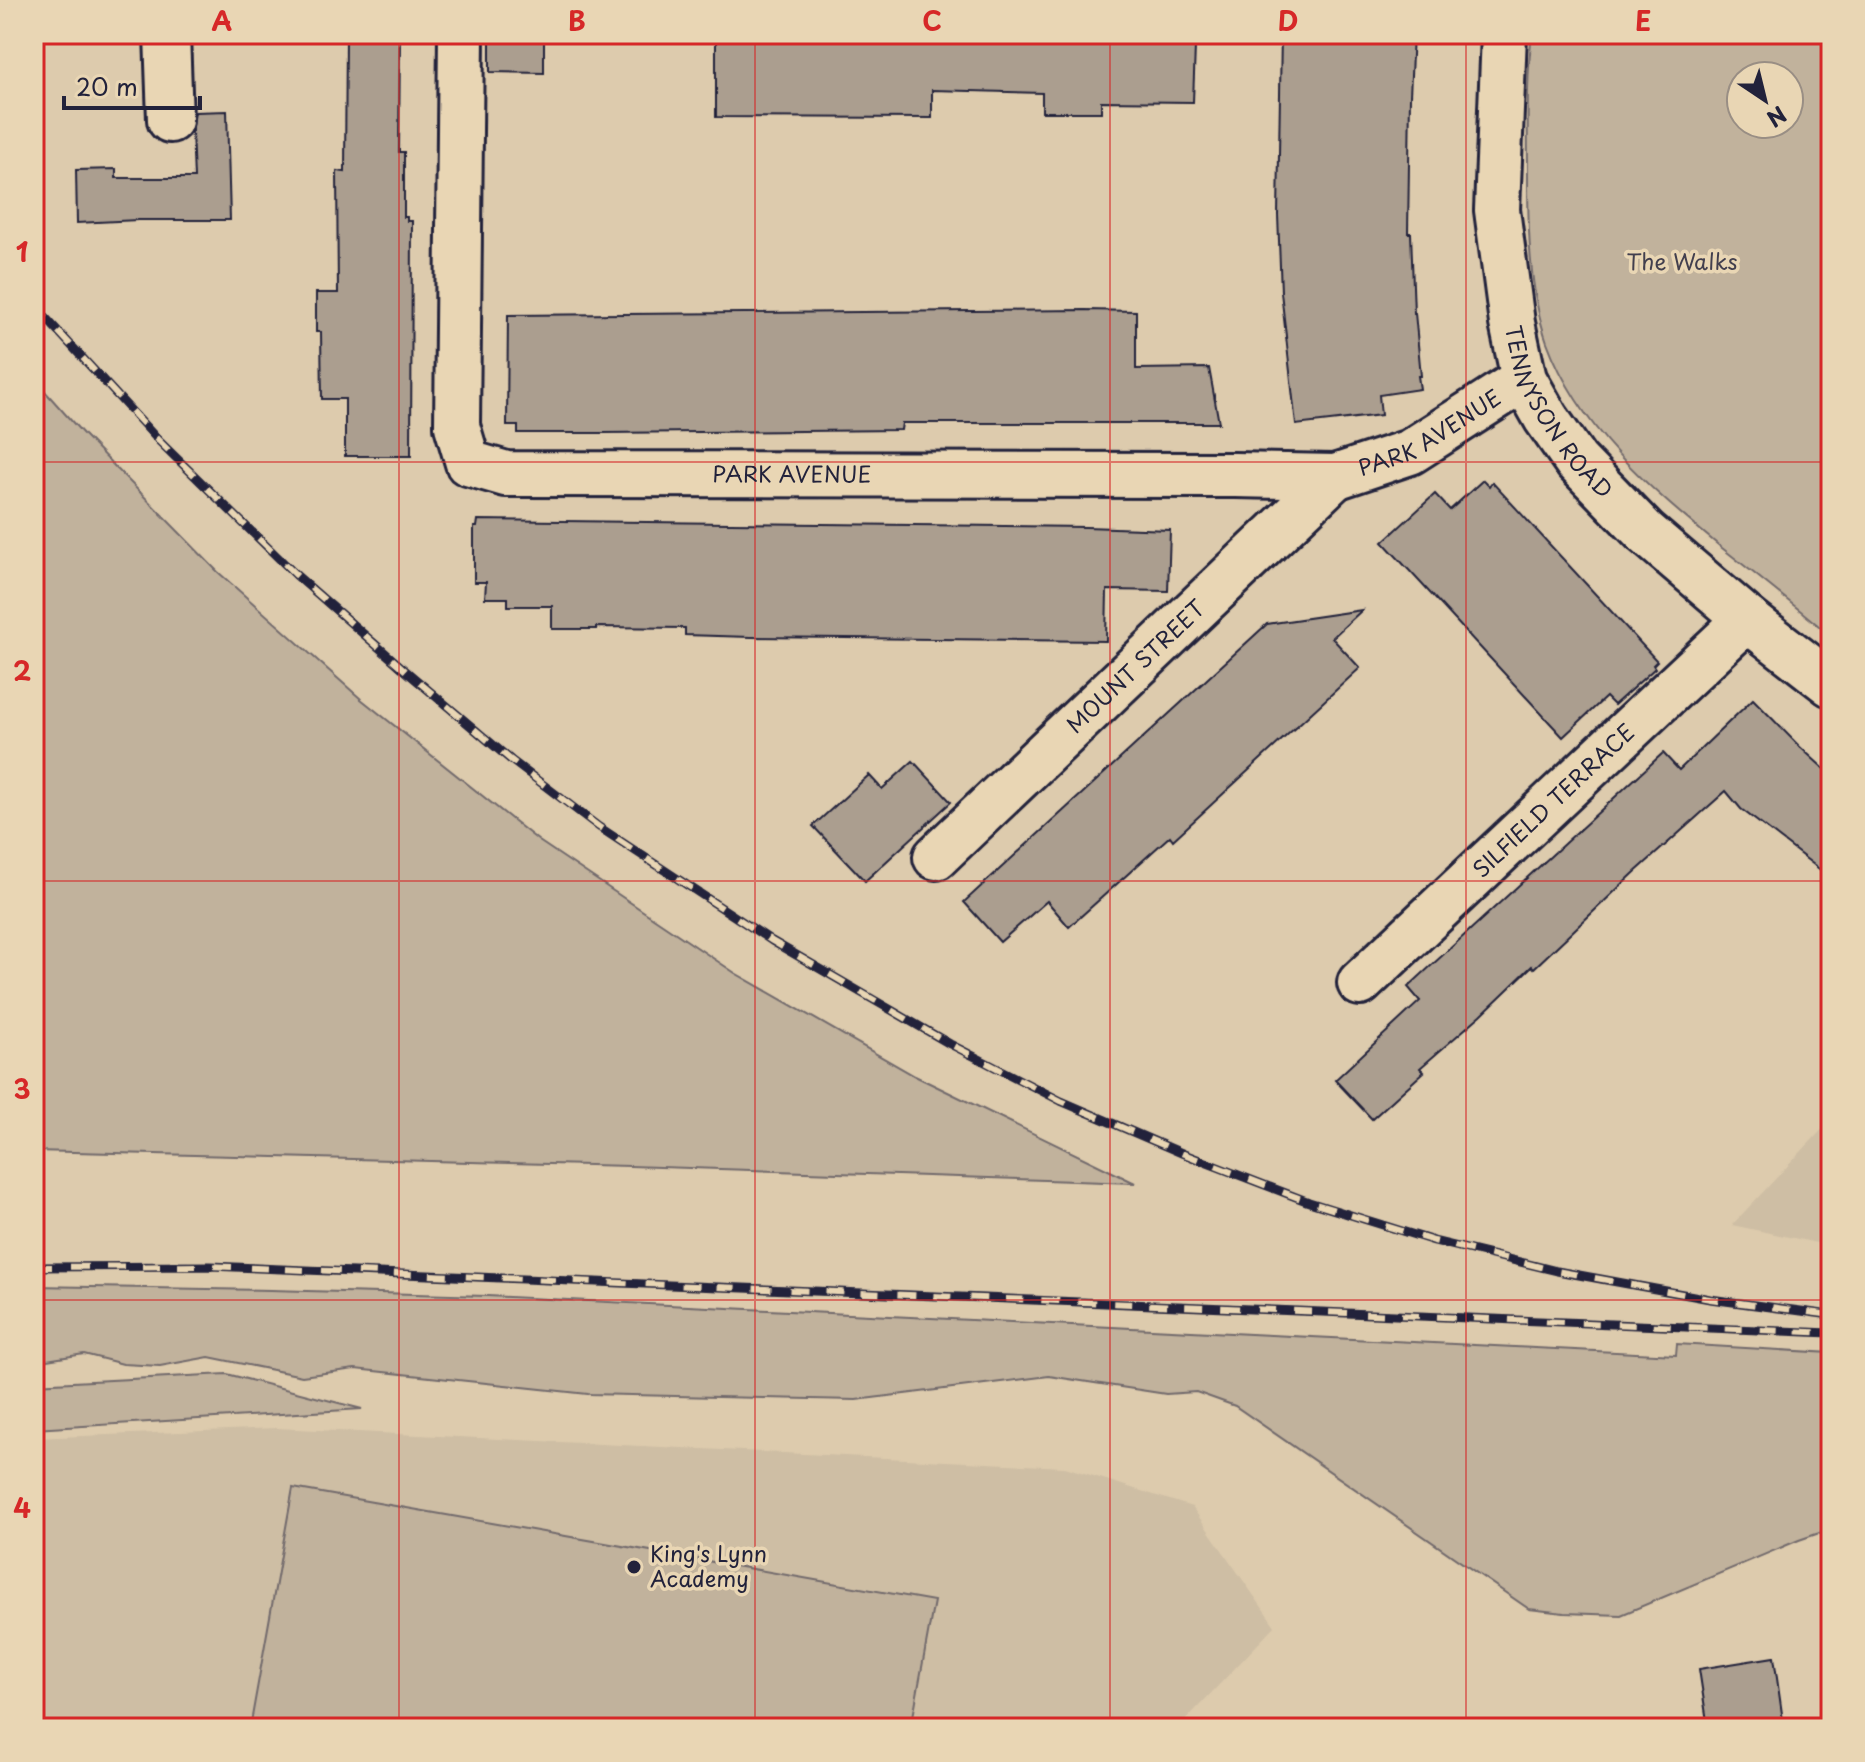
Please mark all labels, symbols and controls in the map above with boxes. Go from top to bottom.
text: A [212,1,232,40]
text: B [568,1,586,40]
text: C [922,1,942,40]
text: D [1278,1,1298,40]
text: E [1635,1,1651,40]
scale bar [64,60,200,110]
north arrow [1725,60,1805,140]
text: 20 m [76,68,138,104]
text: N [1761,99,1794,136]
text: 1 [16,232,28,271]
park label: The Walks [1626,244,1738,277]
street label: TENNYSON ROAD [1498,322,1621,505]
street label: PARK AVENUE [1353,380,1507,483]
street label: PARK AVENUE [712,456,871,490]
street label: MOUNT STREET [1058,591,1212,740]
text: 2 [13,651,31,690]
street label: SILFIELD TERRACE [1464,715,1641,884]
text: 3 [13,1069,31,1108]
text: 4 [13,1488,31,1527]
place label: King's Lynn Academy [650,1536,767,1594]
marker: King's Lynn Academy [625,1558,643,1576]

